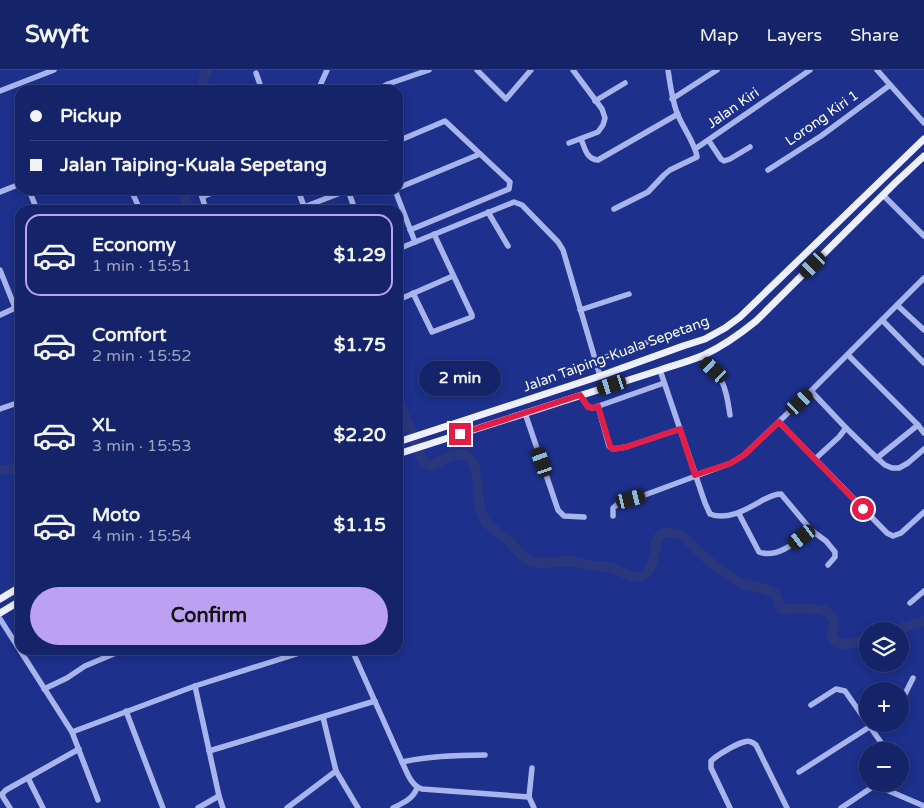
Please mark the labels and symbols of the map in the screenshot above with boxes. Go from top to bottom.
street label: Jalan Kiri [704,84,762,132]
street label: Lorong Kiri 1 [782,87,862,149]
car [797,249,828,281]
street label: Jalan Taiping-Kuala Sepetang [521,312,711,396]
car [697,354,730,386]
callout: 2 min [419,362,501,396]
car [595,373,628,397]
car [783,386,816,418]
route end [449,423,471,445]
car [530,445,553,479]
car [614,488,647,510]
route start [852,498,874,520]
car [785,522,818,552]

